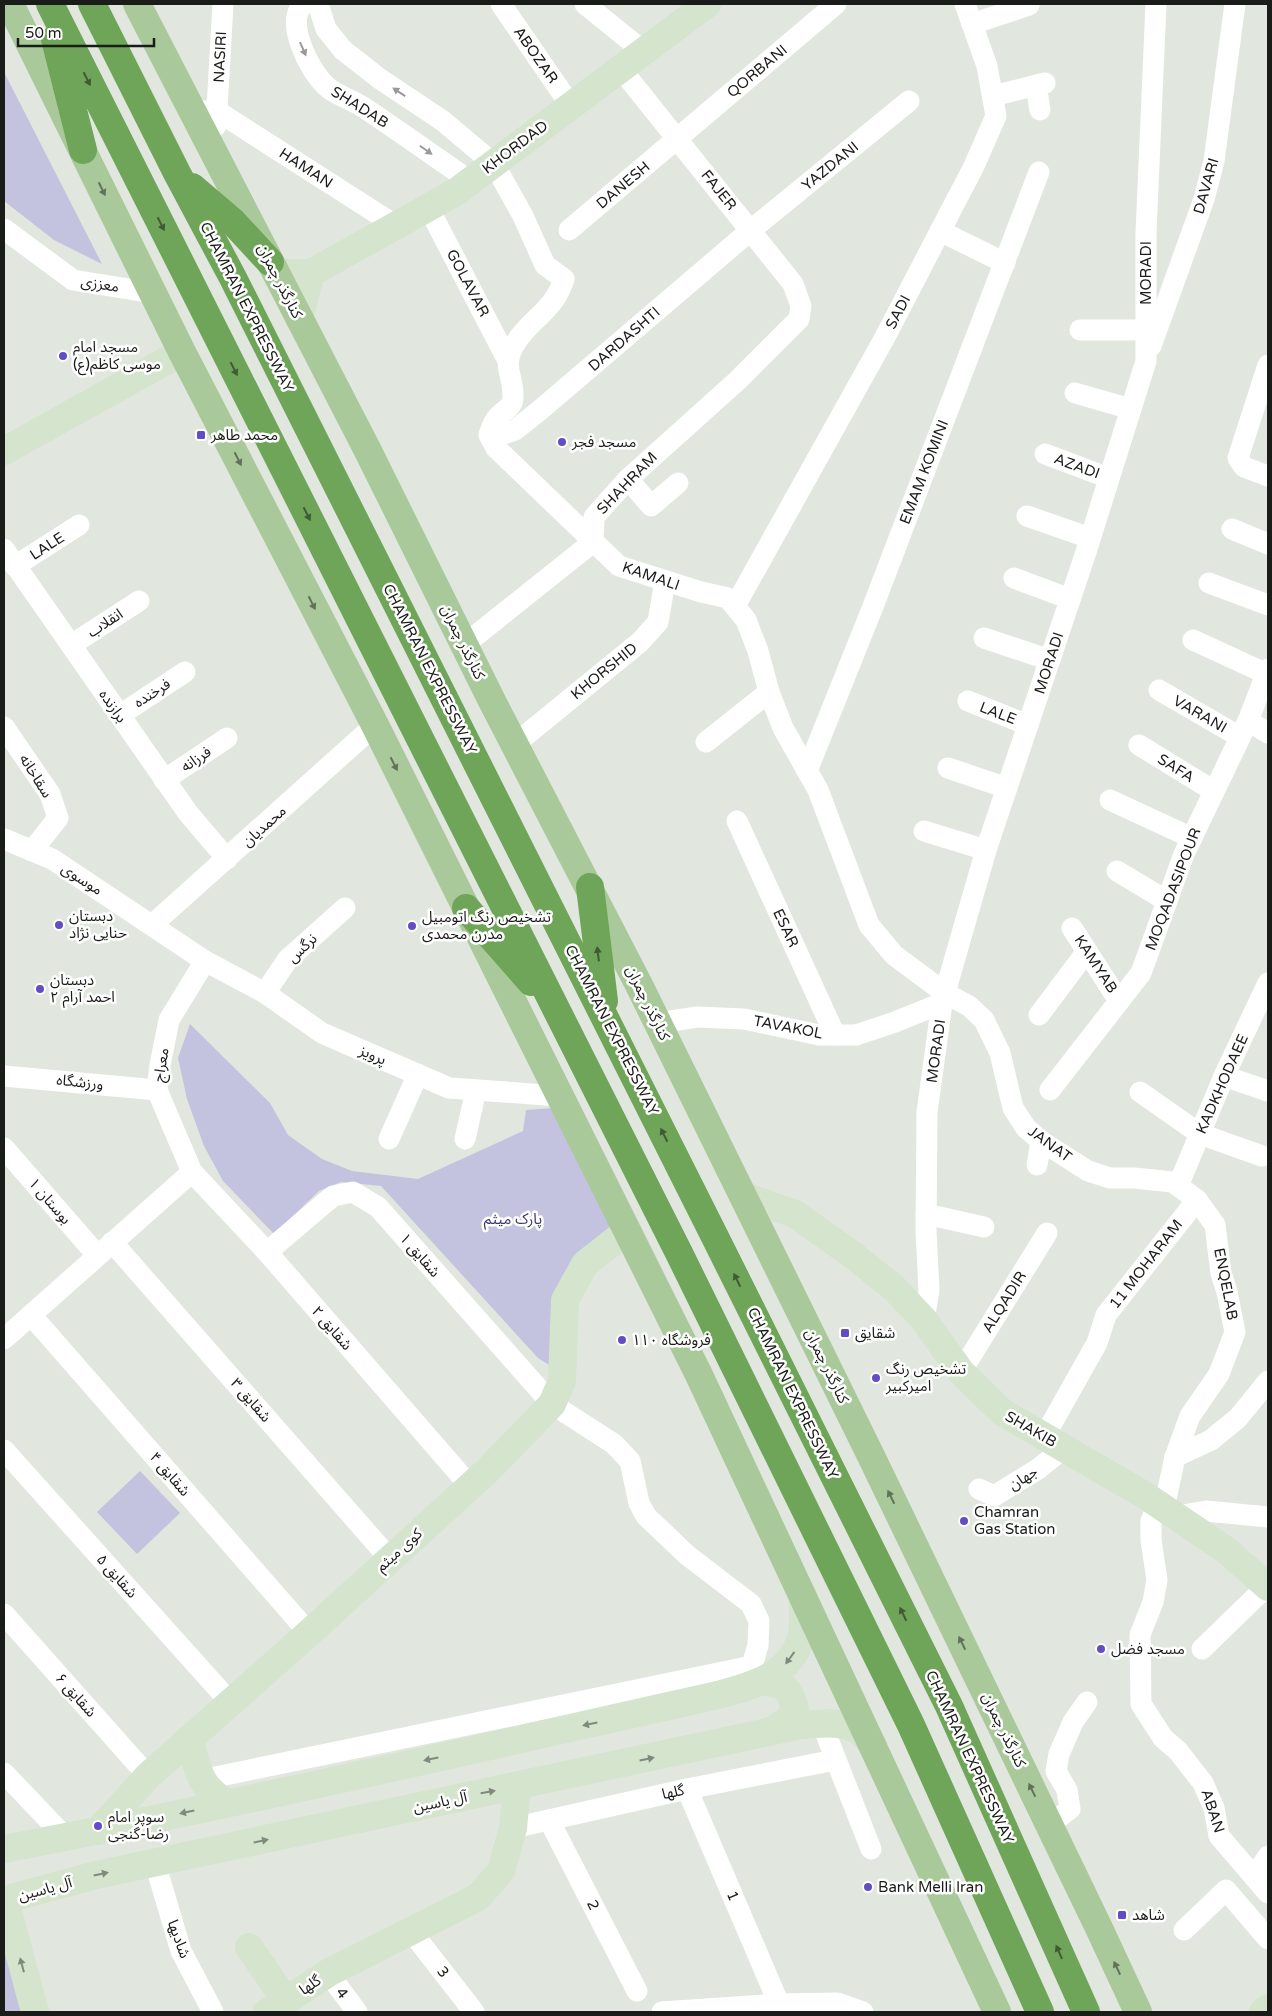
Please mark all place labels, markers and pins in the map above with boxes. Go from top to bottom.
place label: مسجد امام موسی کاظم(ع) [73,338,161,376]
marker: مسجد امام موسی کاظم(ع) [57,350,69,362]
place label: محمد طاهر [210,426,278,444]
marker: محمد طاهر [195,429,207,441]
place label: مسجد فجر [571,433,636,451]
marker: مسجد فجر [556,436,568,448]
place label: دبستان حنایی نژاد [69,907,127,942]
place label: تشخیص رنگ اتومبیل مدرن محمدی [422,908,551,943]
marker: دبستان حنایی نژاد [53,919,65,931]
marker: تشخیص رنگ اتومبیل مدرن محمدی [406,920,418,932]
place label: دبستان احمد آرام ۲ [50,971,115,1008]
marker: دبستان احمد آرام ۲ [34,983,46,995]
place label: شقایق [855,1324,895,1343]
marker: شقایق [839,1327,851,1339]
place label: فروشگاه ۱۱۰ [632,1331,711,1349]
marker: فروشگاه ۱۱۰ [616,1334,628,1346]
place label: تشخیص رنگ امیرکبیر [885,1360,966,1395]
marker: تشخیص رنگ امیرکبیر [870,1372,882,1384]
place label: Chamran Gas Station [974,1503,1056,1538]
marker: Chamran Gas Station [958,1515,970,1527]
place label: مسجد فضل [1111,1640,1185,1658]
marker: مسجد فضل [1095,1643,1107,1655]
place label: سوپر امام رضا-گنجی [108,1808,169,1843]
marker: سوپر امام رضا-گنجی [92,1820,104,1832]
place label: Bank Melli Iran [878,1878,983,1896]
marker: Bank Melli Iran [862,1881,874,1893]
place label: شاهد [1132,1906,1165,1924]
marker: شاهد [1116,1909,1128,1921]

